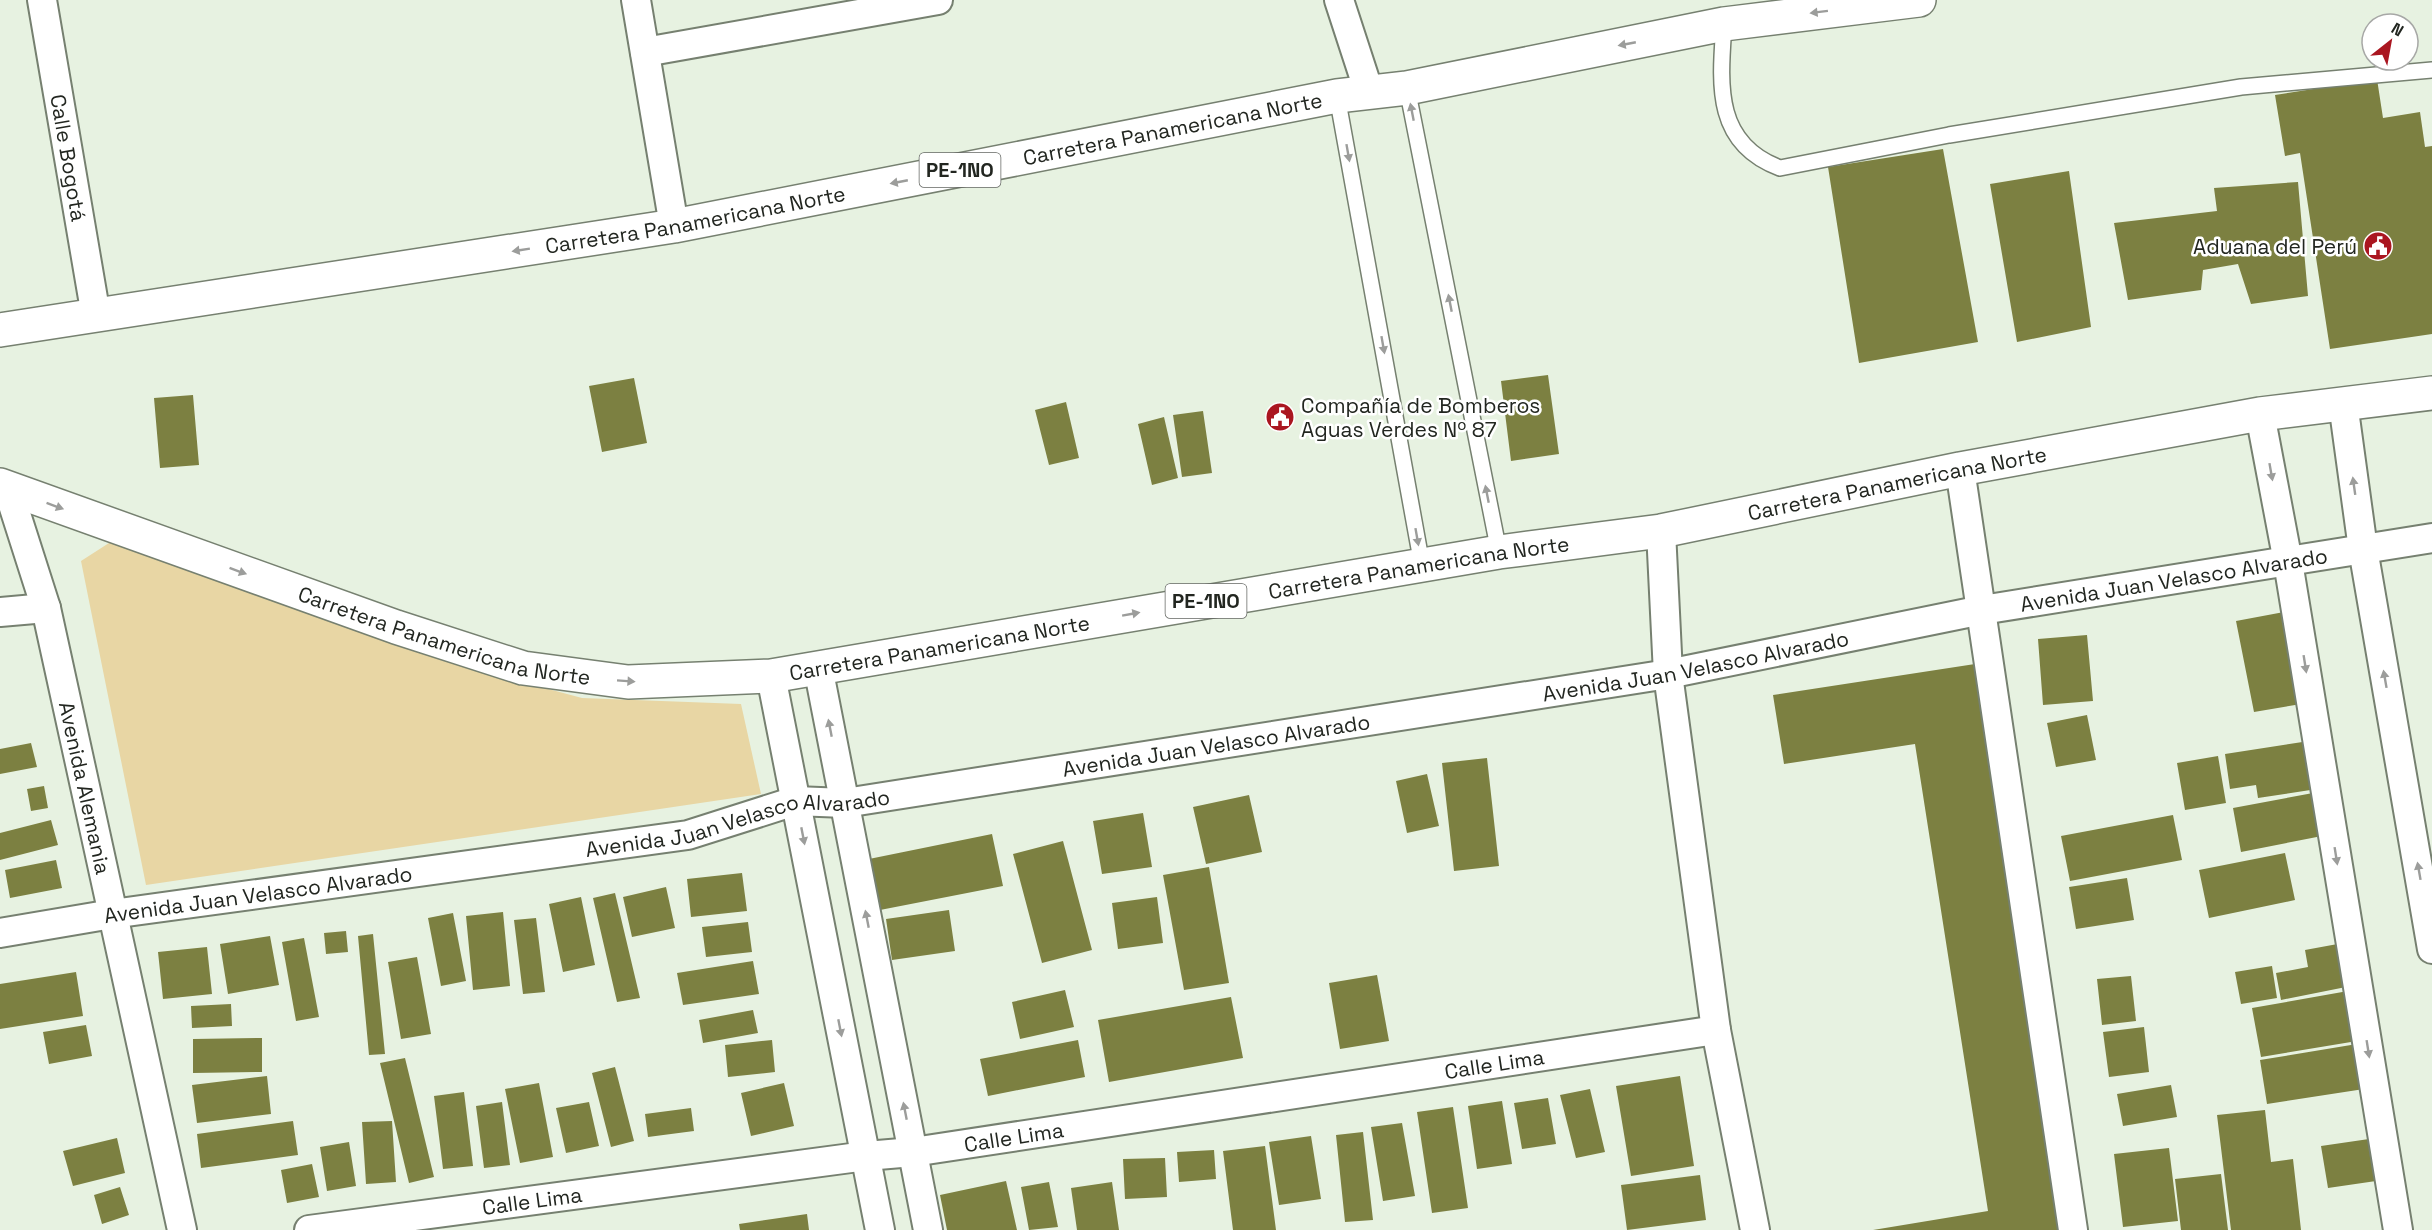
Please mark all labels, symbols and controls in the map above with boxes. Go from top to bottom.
one-way arrow [1809,8,1828,17]
north arrow [2360,12,2420,72]
text: N [2387,18,2407,41]
one-way arrow [1617,40,1636,49]
street label: Carretera Panamericana Norte [1021,86,1325,171]
street label: Calle Bogotá [45,92,93,223]
one-way arrow [1407,102,1416,121]
one-way arrow [1344,144,1353,163]
road number: PE-1NO [920,153,1000,187]
one-way arrow [889,178,908,187]
street label: Carretera Panamericana Norte [543,179,848,259]
public building icon: Aduana del Perú [2362,230,2394,262]
place label: Aduana del Perú [2193,233,2357,260]
one-way arrow [511,245,530,254]
one-way arrow [1445,293,1454,312]
one-way arrow [1378,336,1387,355]
place label: Compañía de Bomberos Aguas Verdes Nº 87 [1301,392,1540,443]
public building icon: Compañía de Bomberos Aguas Verdes Nº 87 [1264,401,1296,433]
street label: Carretera Panamericana Norte [1745,440,2049,526]
one-way arrow [2267,463,2276,482]
one-way arrow [2350,477,2359,496]
one-way arrow [1482,485,1491,504]
one-way arrow [46,501,64,511]
one-way arrow [1413,528,1422,547]
street label: Carretera Panamericana Norte [1266,530,1571,605]
street label: Avenida Juan Velasco Alvarado [2018,541,2329,617]
one-way arrow [229,567,247,577]
street label: Carretera Panamericana Norte [295,580,592,690]
road number: PE-1NO [1166,584,1246,618]
street label: Carretera Panamericana Norte [787,608,1092,686]
one-way arrow [1121,609,1140,618]
street label: Avenida Juan Velasco Alvarado [1541,624,1851,707]
one-way arrow [2300,655,2309,674]
one-way arrow [2381,669,2390,688]
one-way arrow [617,676,636,686]
street label: Avenida Alemania [53,699,117,877]
street label: Avenida Juan Velasco Alvarado [1060,707,1372,782]
one-way arrow [825,718,834,737]
street label: Avenida Juan Velasco Alvarado [584,783,892,862]
one-way arrow [798,827,808,846]
one-way arrow [2332,847,2341,866]
street label: Avenida Juan Velasco Alvarado [102,859,414,929]
one-way arrow [2414,861,2423,880]
one-way arrow [862,910,871,929]
one-way arrow [836,1018,845,1037]
one-way arrow [2364,1040,2373,1059]
street label: Calle Lima [1443,1043,1546,1085]
one-way arrow [900,1101,909,1120]
street label: Calle Lima [962,1116,1065,1158]
street label: Calle Lima [480,1180,584,1220]

